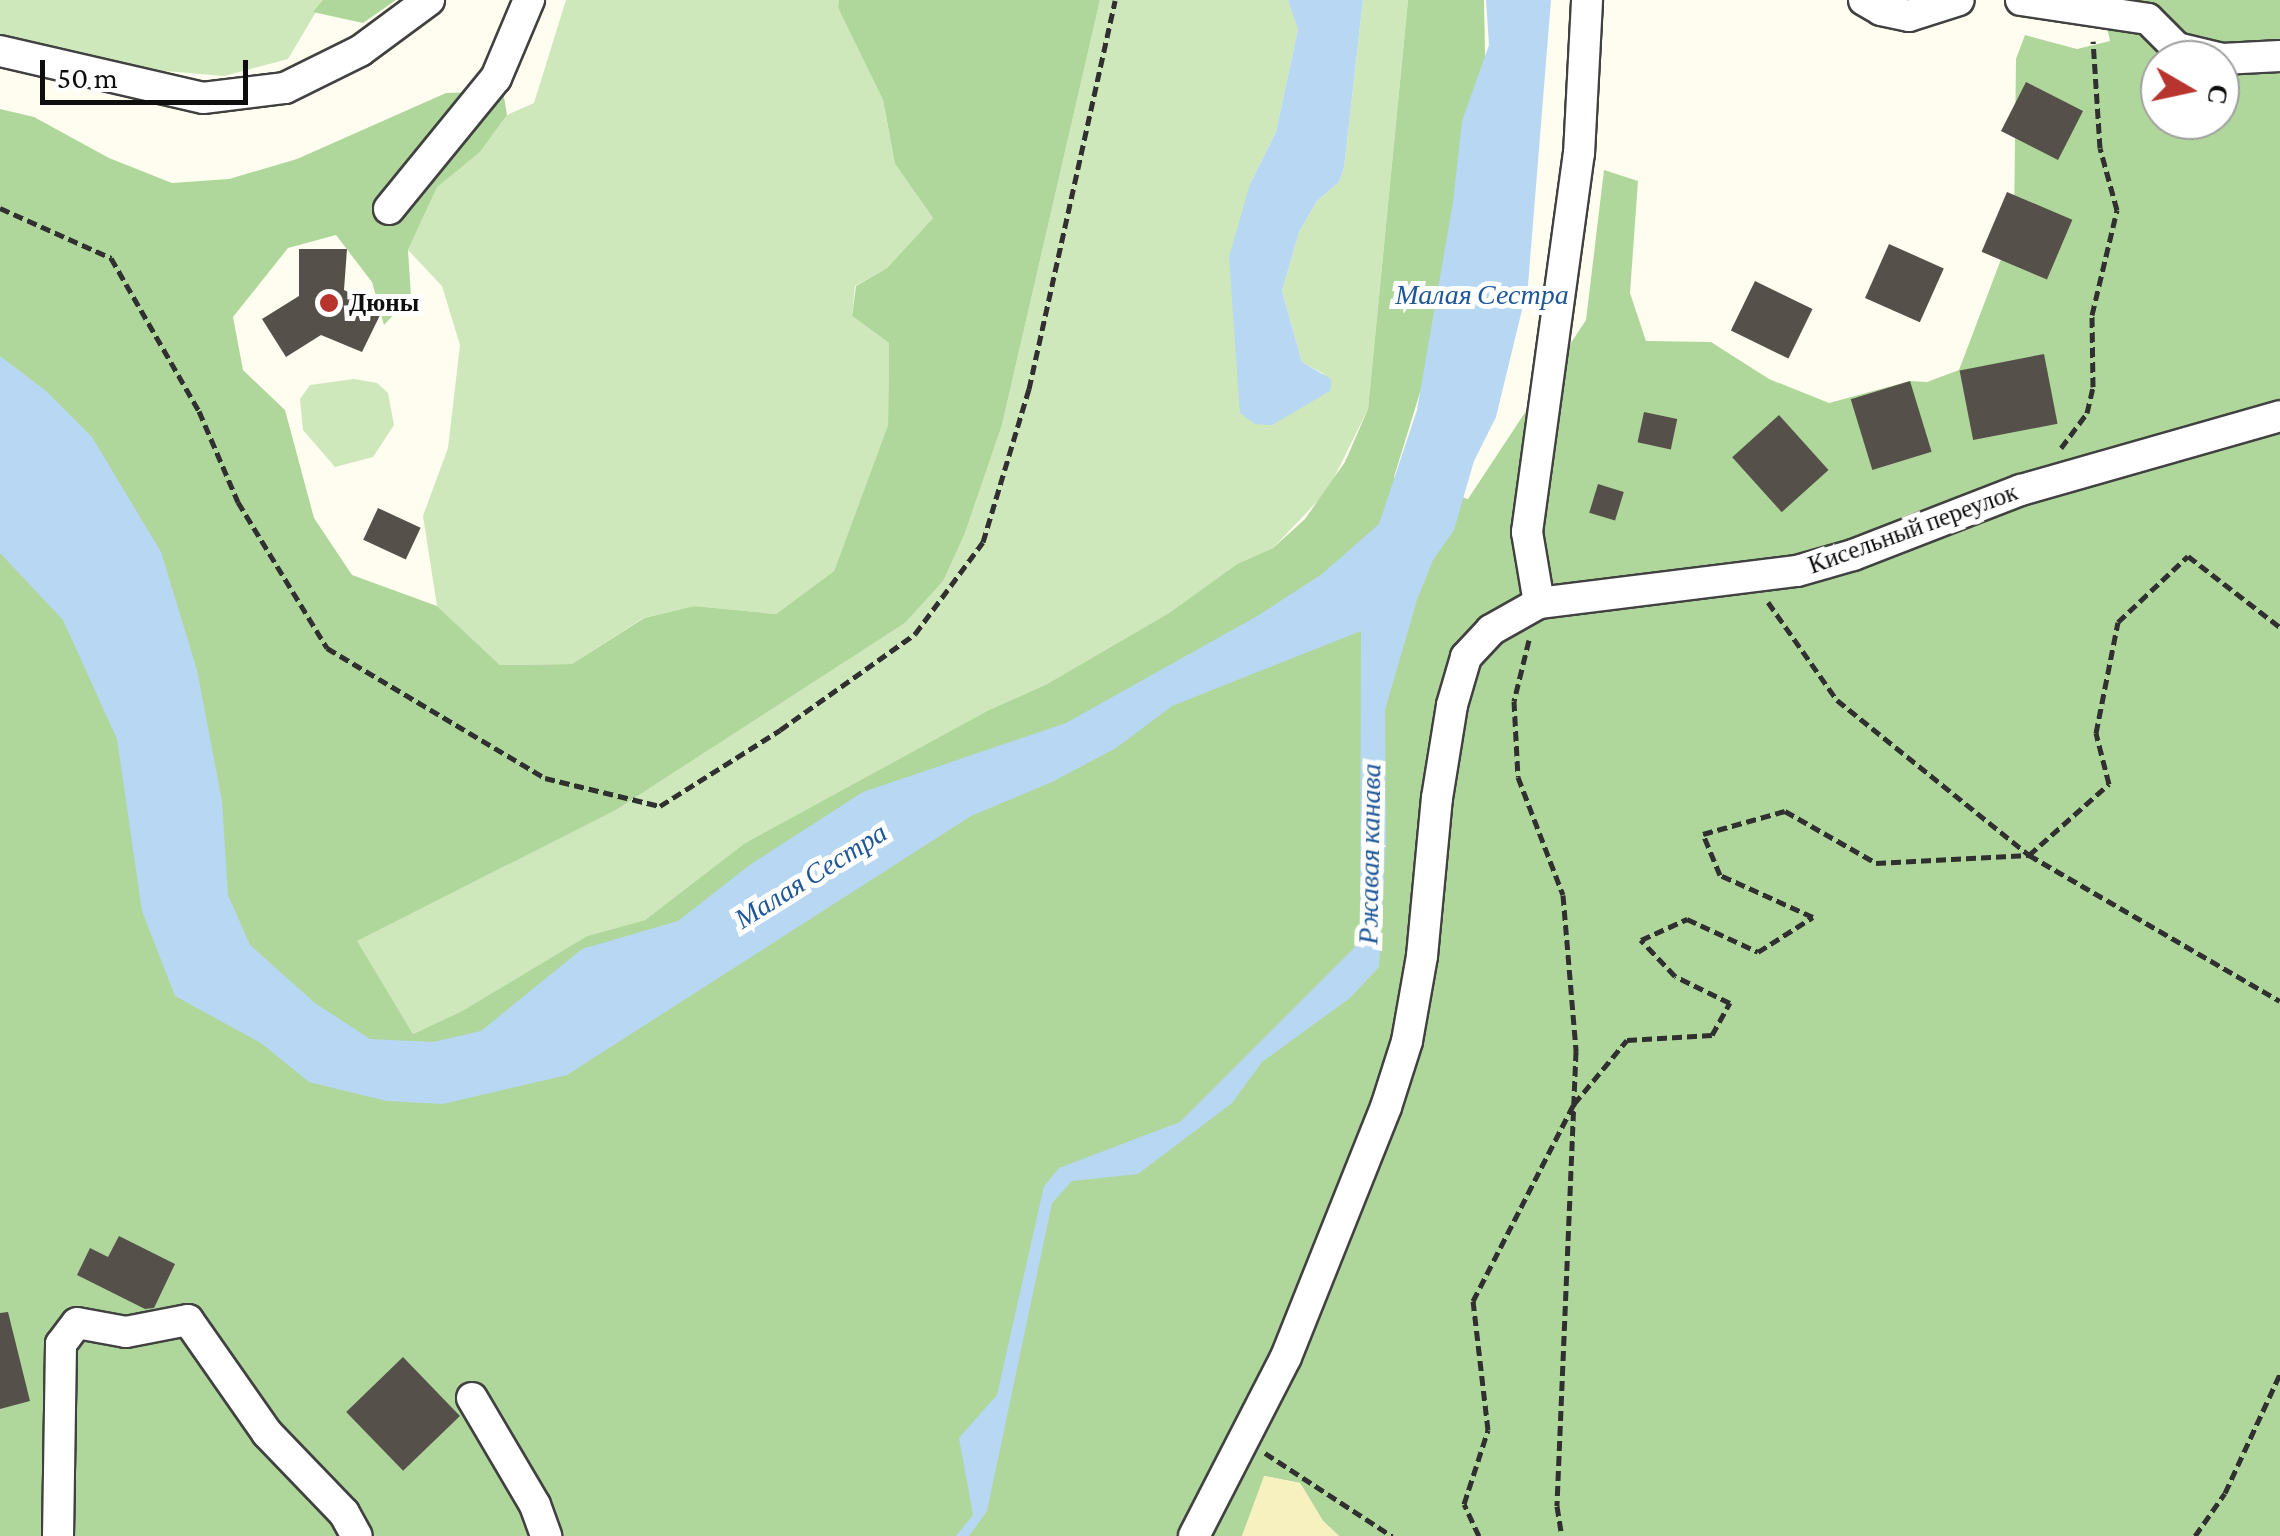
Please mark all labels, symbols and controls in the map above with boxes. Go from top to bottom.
scale bar [45,40,252,102]
north arrow [2140,40,2240,140]
text: 50 m [57,61,118,94]
text: С [2201,82,2235,107]
water label: Малая Сестра [1395,278,1569,312]
place label: Дюны [349,288,419,318]
marker: Дюны [318,292,340,314]
street label: Кисельный переулок [1804,477,2022,581]
water label: Ржавая канава [1352,763,1388,945]
water label: Малая Сестра [729,816,893,936]

